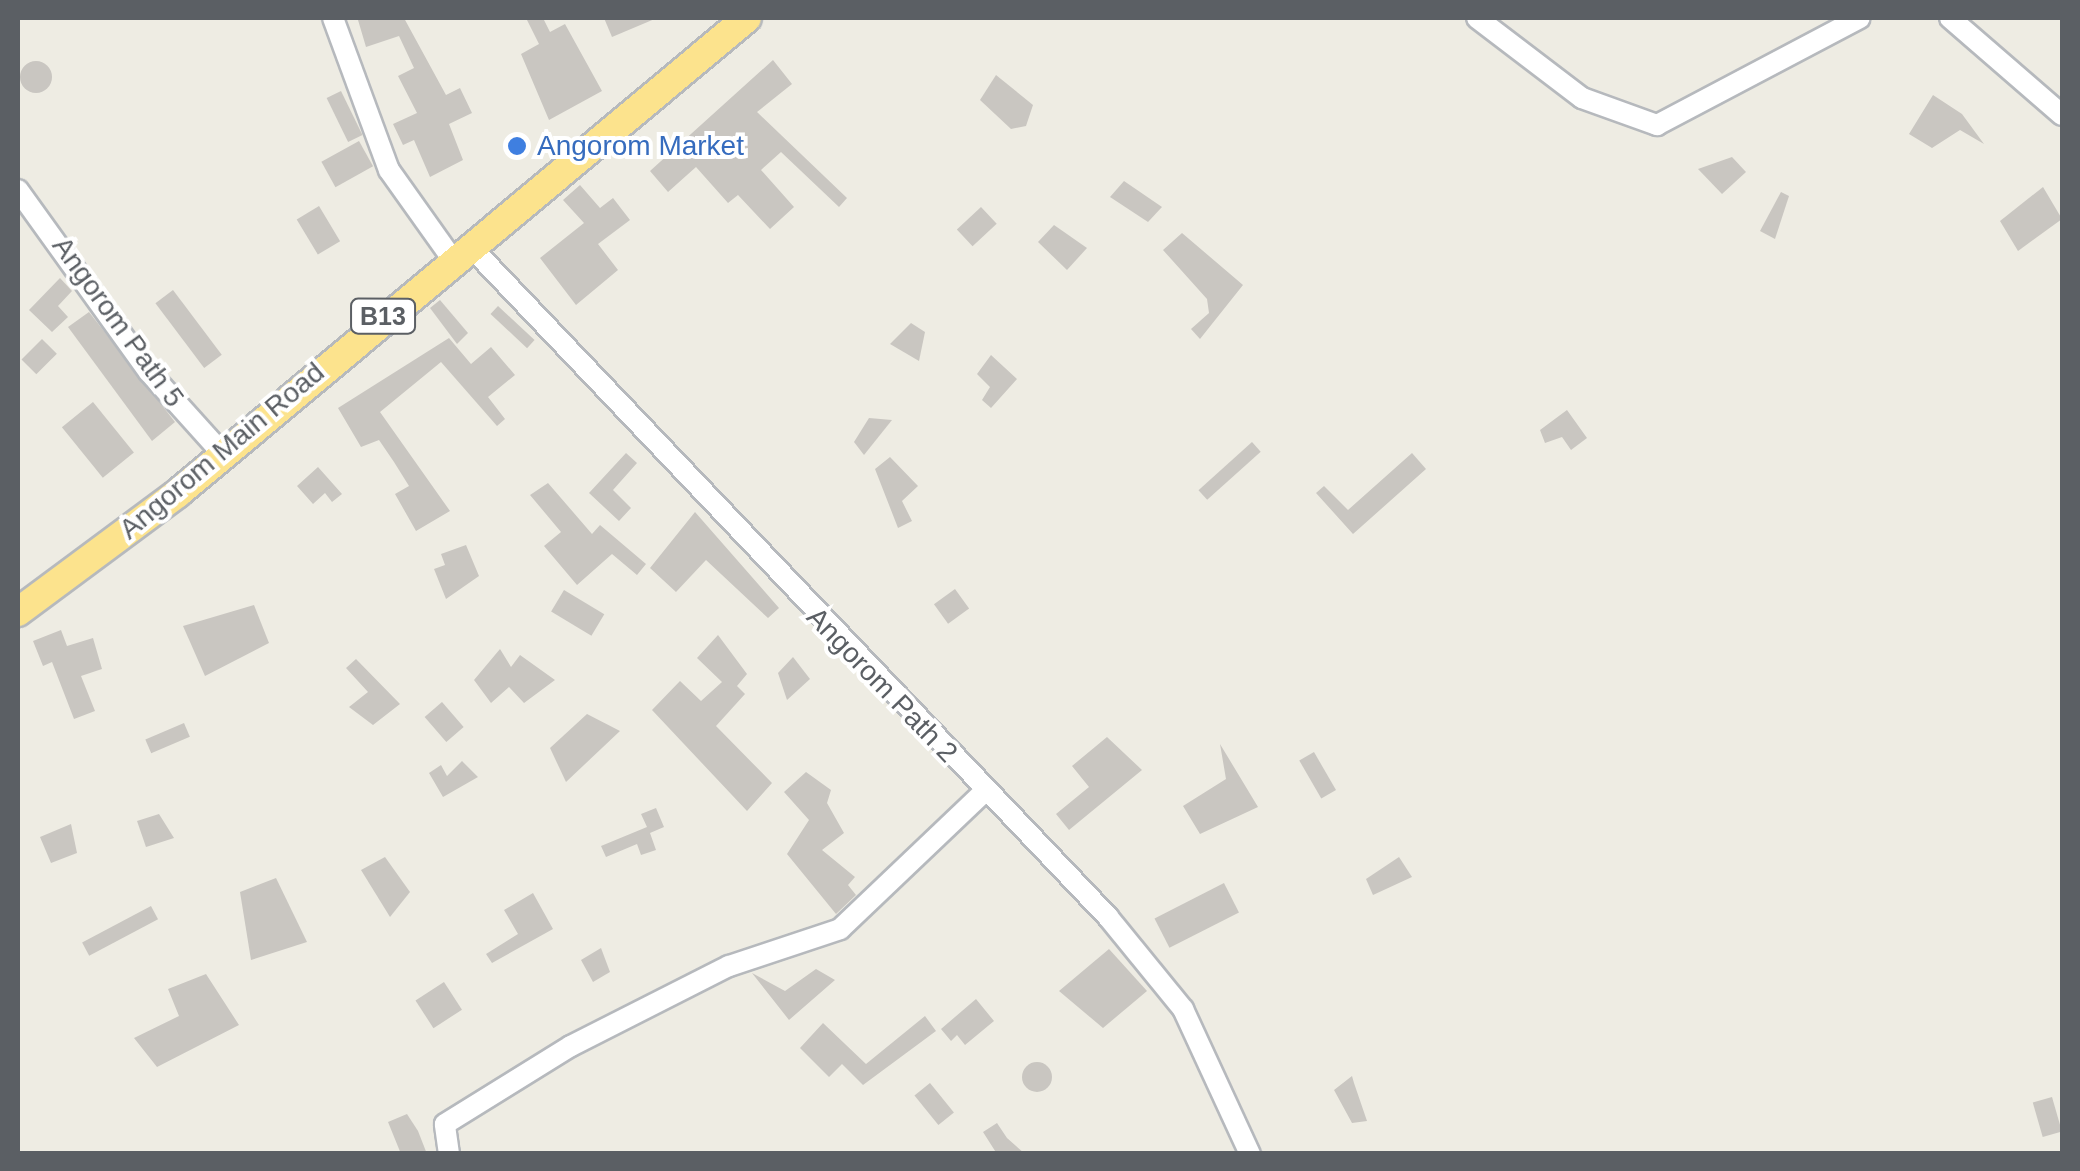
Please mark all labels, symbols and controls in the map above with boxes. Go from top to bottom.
place label: Angorom Market [537,129,744,163]
marker: Angorom Market [506,135,528,157]
street label: Angorom Path 5 [45,230,191,414]
road number: B13 [348,296,418,336]
street label: Angorom Main Road [113,356,331,546]
street label: Angorom Path 2 [800,601,964,769]

